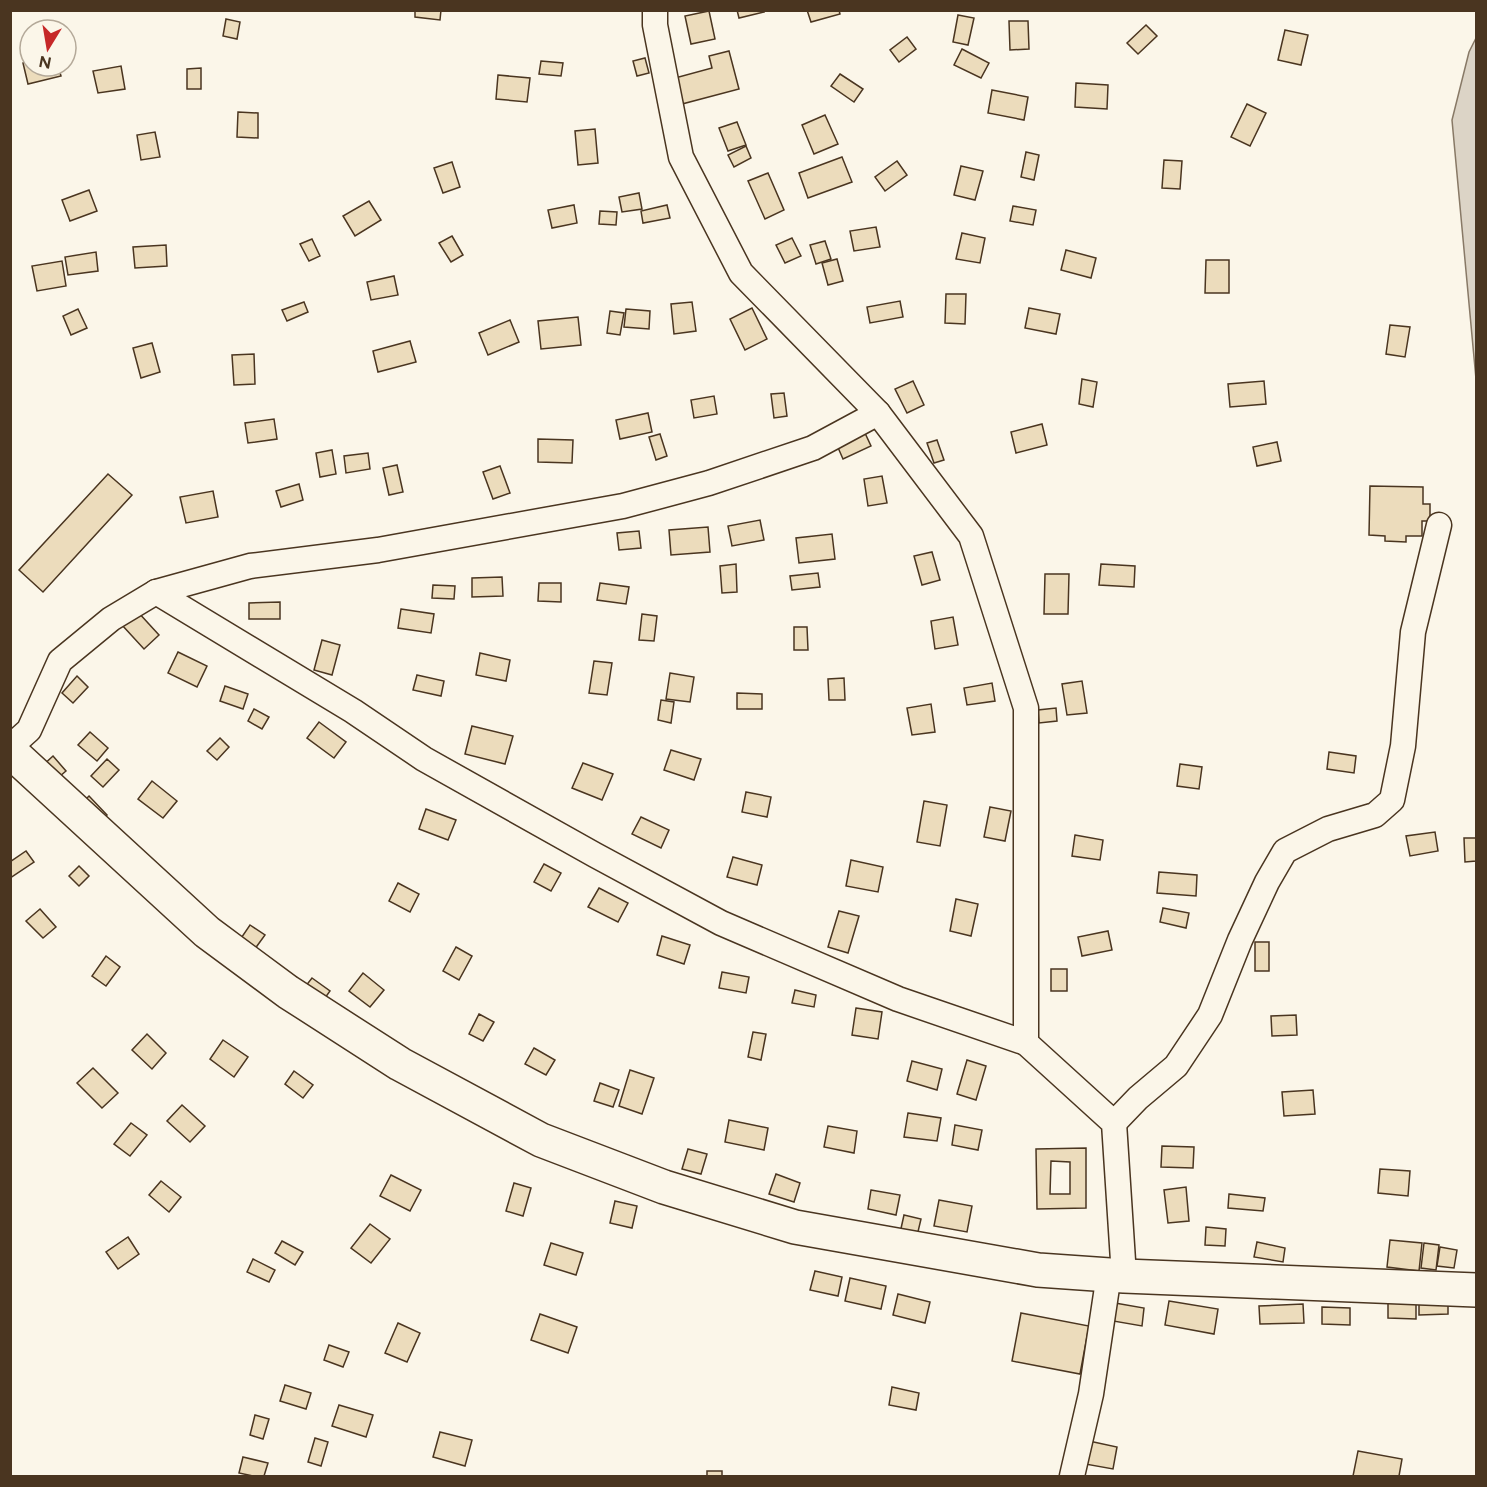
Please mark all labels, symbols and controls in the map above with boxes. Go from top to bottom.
north arrow [18,18,78,78]
text: N [37,52,53,73]

